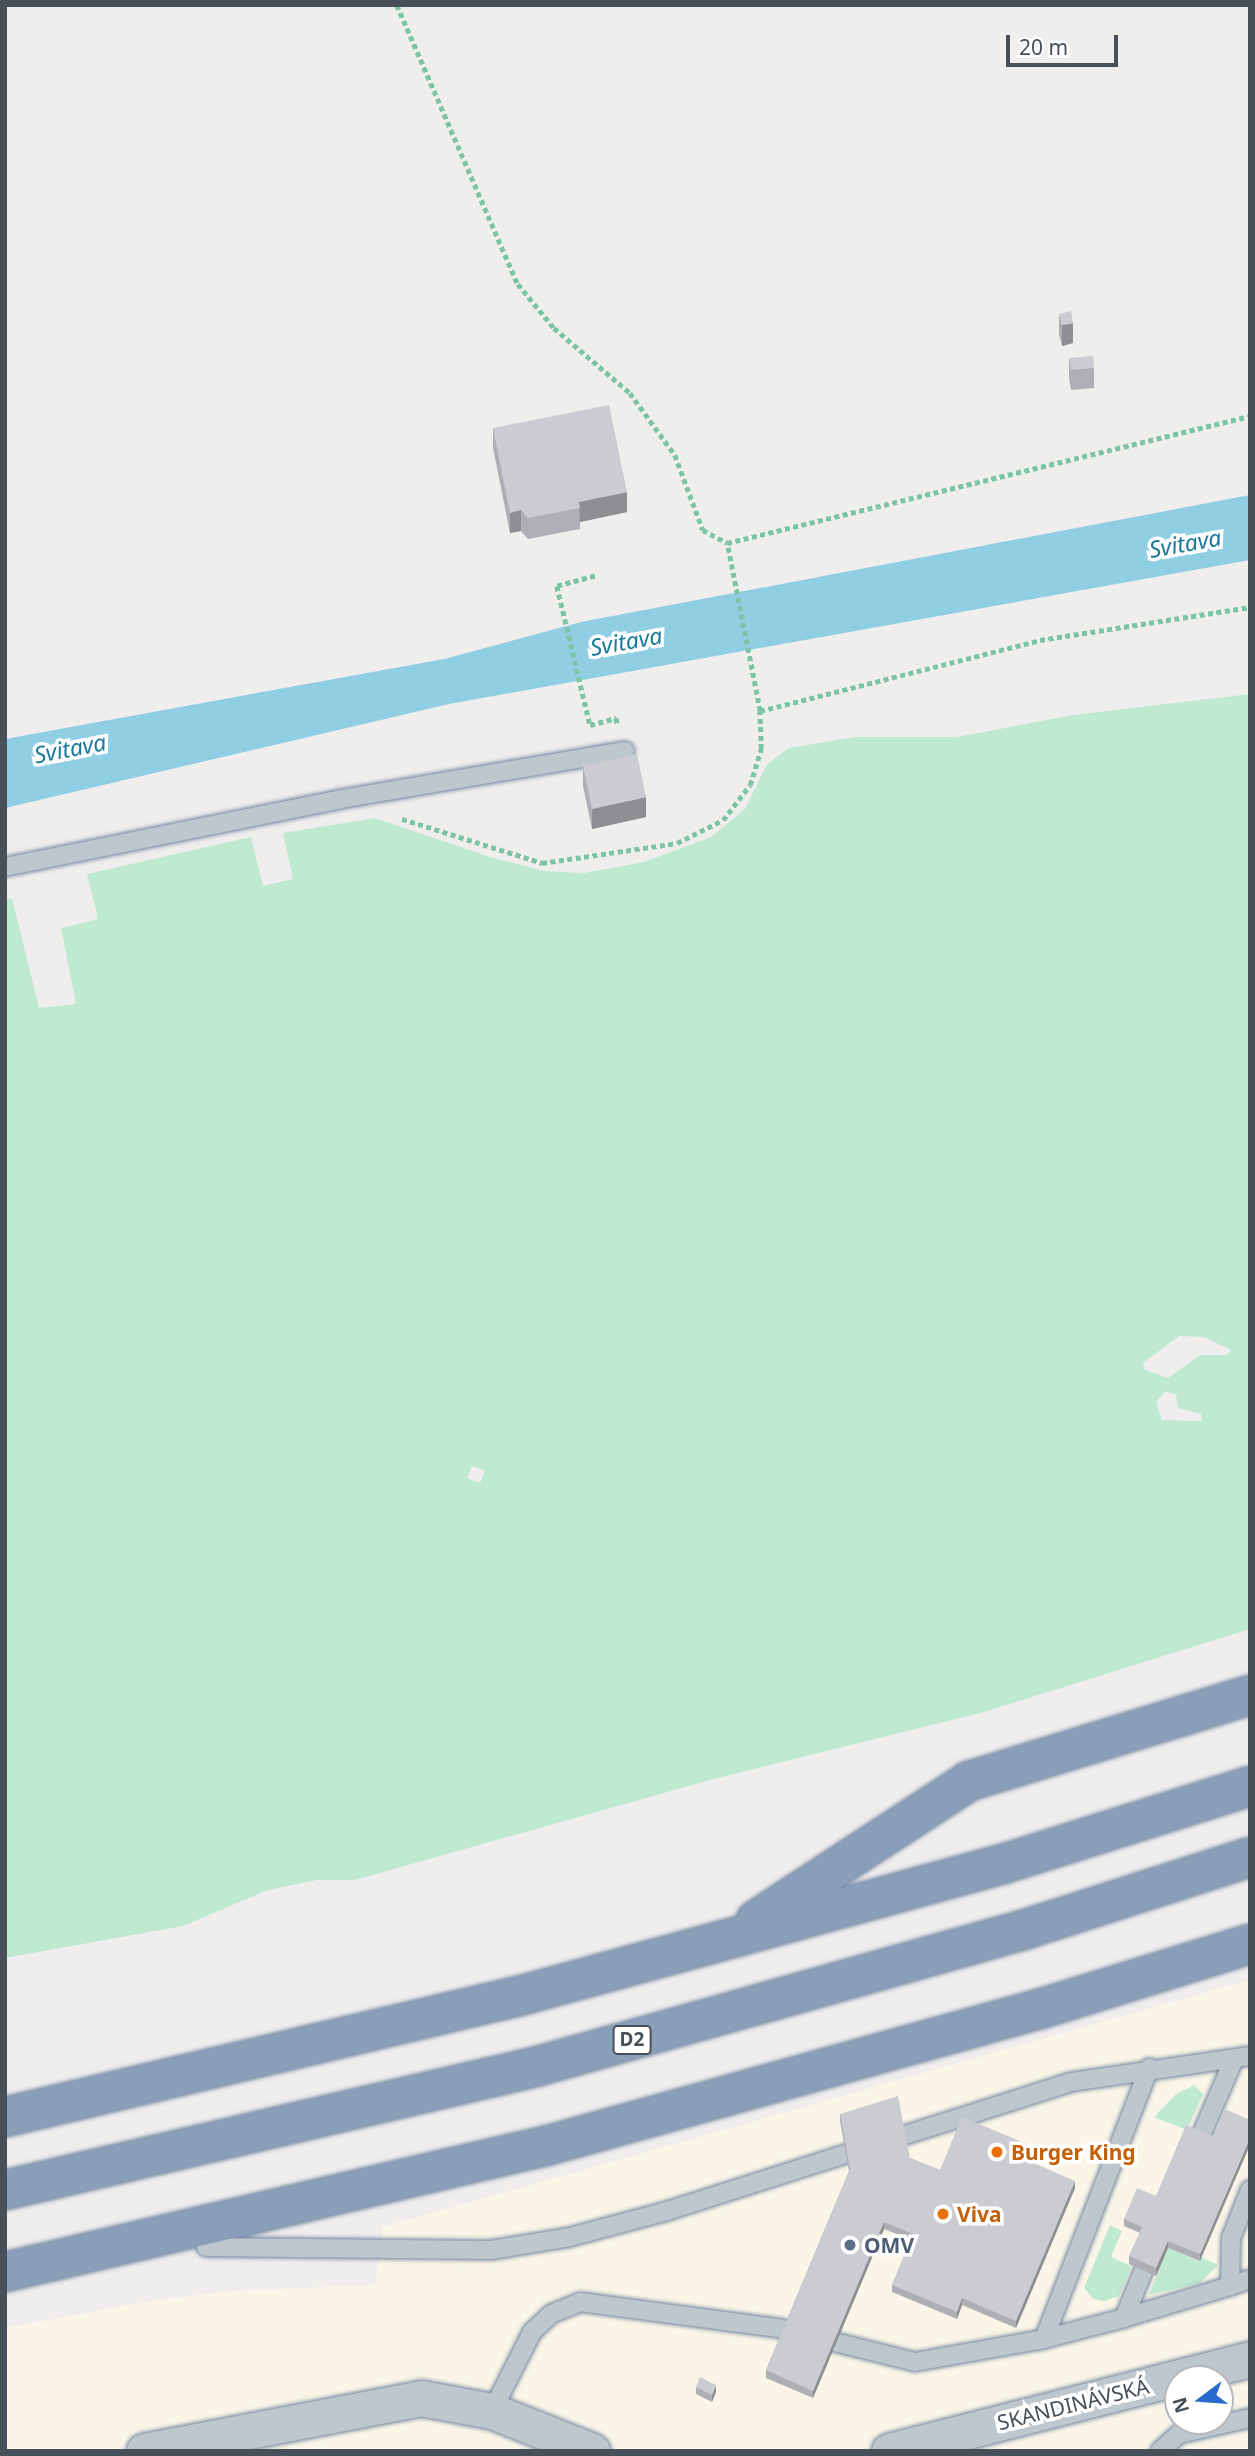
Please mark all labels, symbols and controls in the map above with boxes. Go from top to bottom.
scale bar [1010,21,1122,65]
text: 20 m [1019,33,1068,61]
water label: Svitava [1147,523,1223,563]
water label: Svitava [588,621,664,661]
water label: Svitava [32,728,108,768]
road number: D2 [611,2024,653,2056]
place label: Burger King [1011,2139,1136,2165]
marker: Burger King [989,2144,1005,2160]
place label: Viva [957,2201,1001,2227]
marker: Viva [935,2206,951,2222]
place label: OMV [864,2232,914,2258]
marker: OMV [842,2237,858,2253]
north arrow [1164,2365,1234,2435]
street label: SKANDINÁVSKÁ [995,2373,1151,2435]
text: N [1166,2394,1195,2416]

